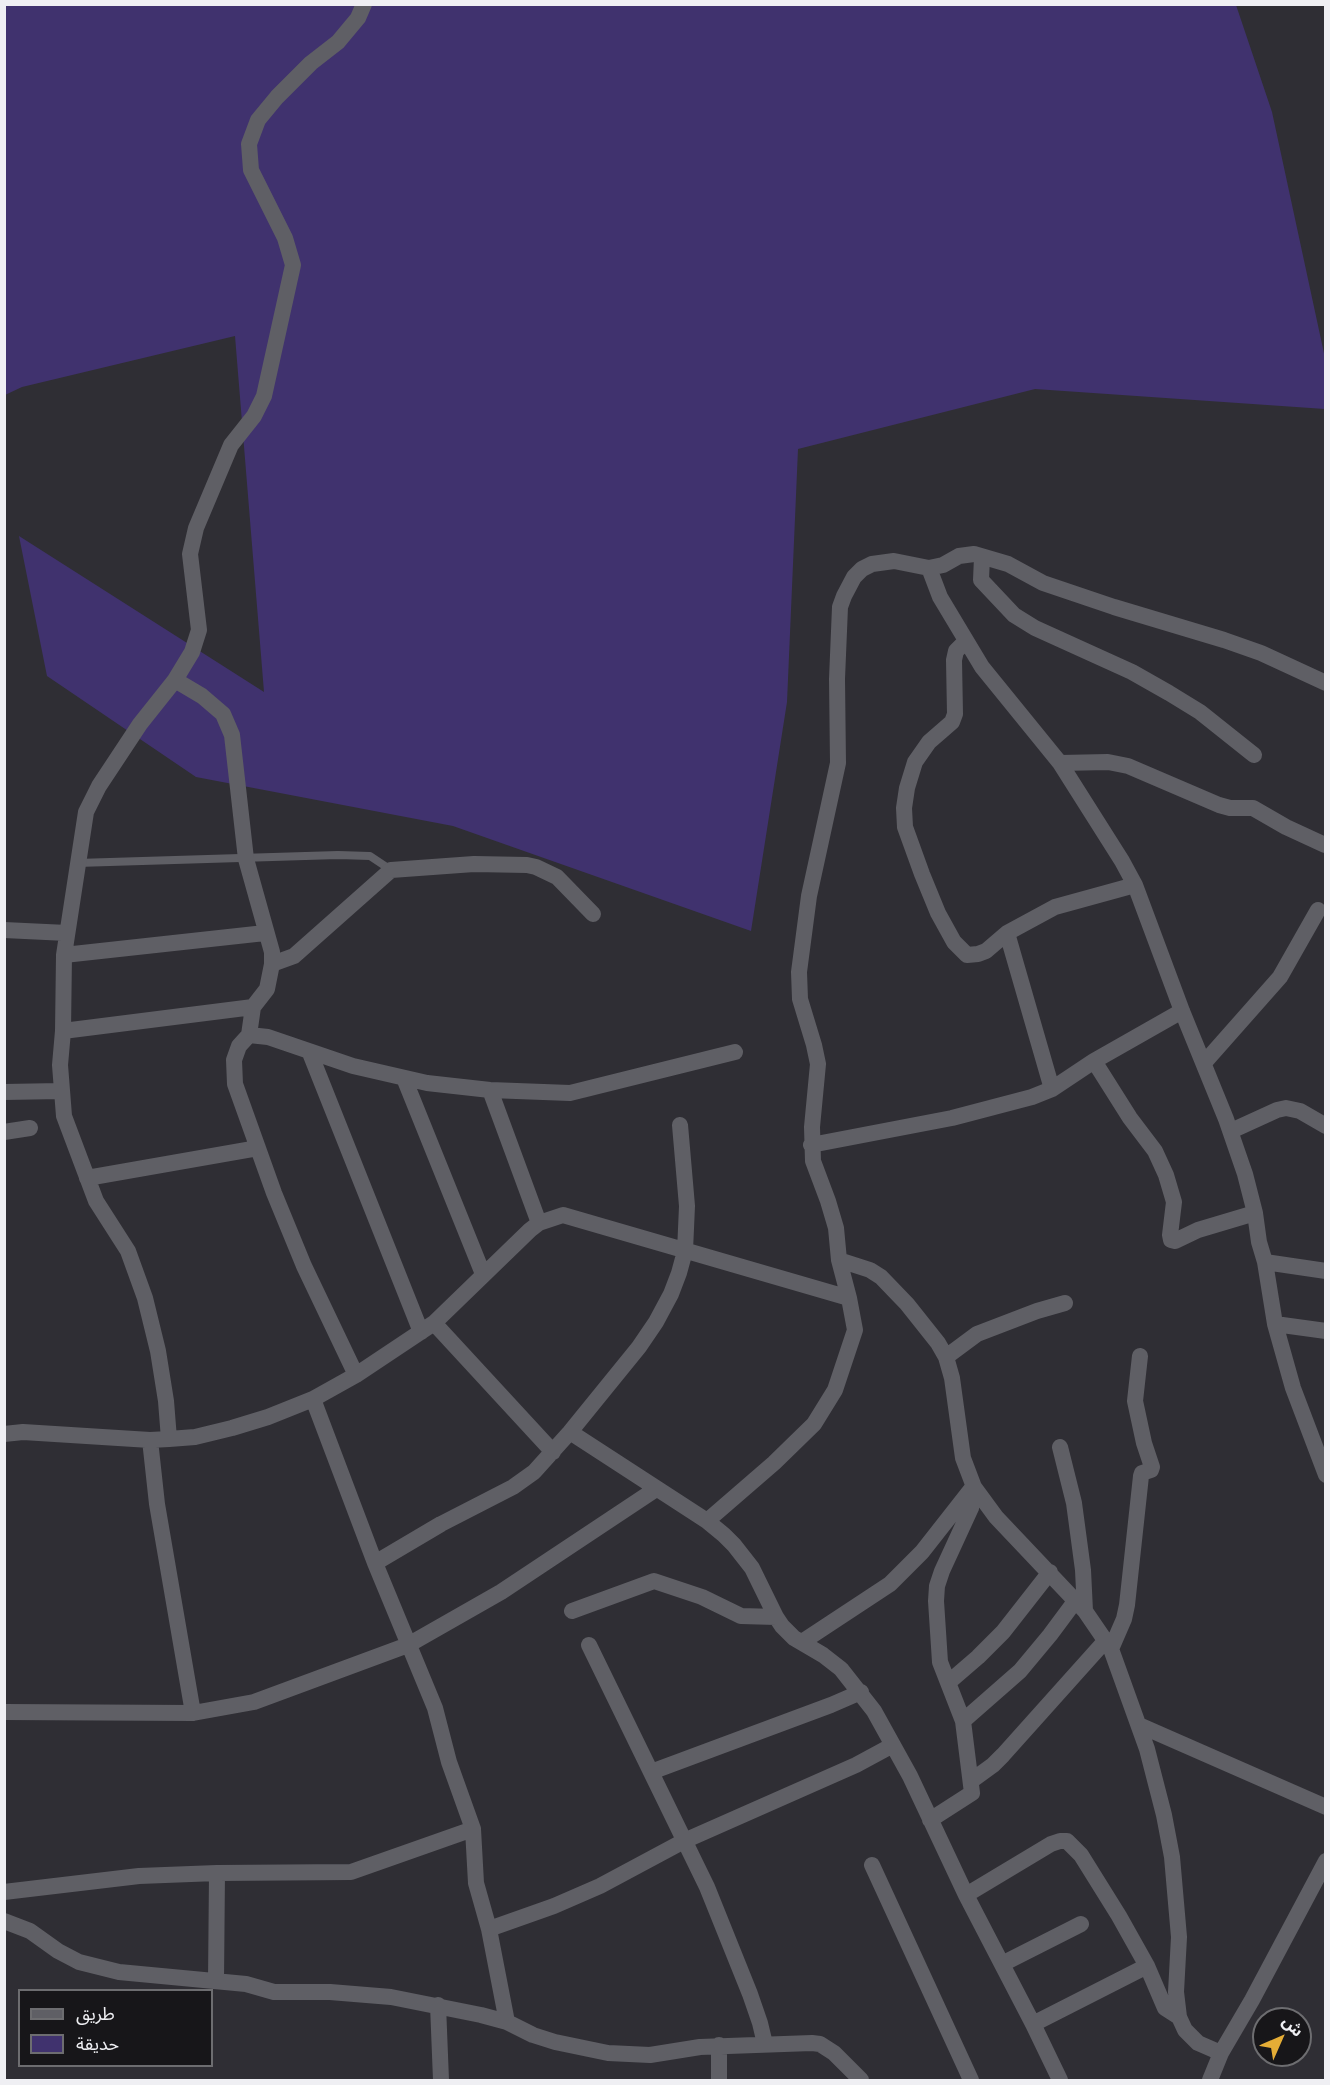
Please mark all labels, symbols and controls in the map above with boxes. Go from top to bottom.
legend [18,1989,213,2067]
text: طريق [76,2003,115,2023]
north arrow [1252,2007,1312,2067]
text: ش [1279,2012,1307,2040]
text: حديقة [76,2033,119,2053]

